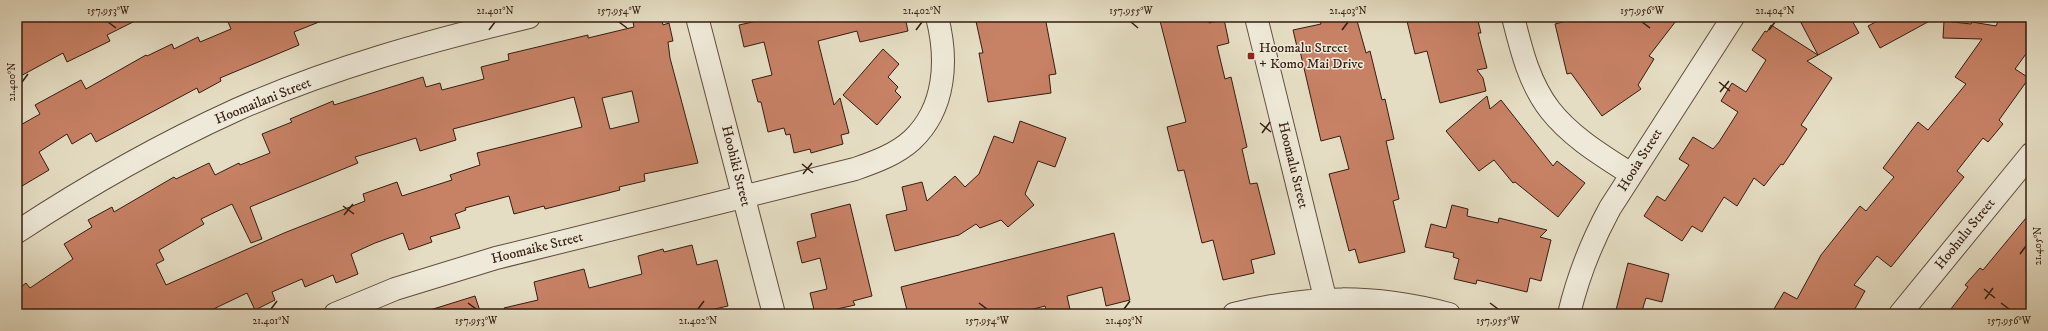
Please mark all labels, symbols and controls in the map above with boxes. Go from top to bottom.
text: 157.953°W [87,5,130,17]
text: 21.401°N [476,5,514,17]
text: 157.954°W [597,5,642,17]
text: 21.402°N [903,5,941,17]
text: 157.955°W [1109,5,1154,17]
text: 21.403°N [1329,5,1367,17]
text: 157.956°W [1620,5,1665,17]
text: 21.404°N [1755,5,1795,17]
place label: Hoomalu Street + Komo Mai Drive [1259,39,1363,73]
marker: Hoomalu Street + Komo Mai Drive [1246,51,1256,61]
text: 21.400°N [6,63,18,101]
street label: Hoomailani Street [212,73,314,129]
street label: Hoomalu Street [1274,120,1313,211]
street label: Hoohiki Street [717,124,755,209]
street label: Hooia Street [1614,125,1667,195]
street label: Hoohulu Street [1931,194,1999,273]
text: 21.405°N [2032,227,2044,265]
street label: Hoomaike Street [489,228,585,268]
text: 21.401°N [252,315,290,327]
text: 157.953°W [455,315,498,327]
text: 21.402°N [679,315,717,327]
text: 157.954°W [965,315,1010,327]
text: 21.403°N [1105,315,1143,327]
text: 157.955°W [1476,315,1521,327]
text: 157.956°W [1987,315,2032,327]

